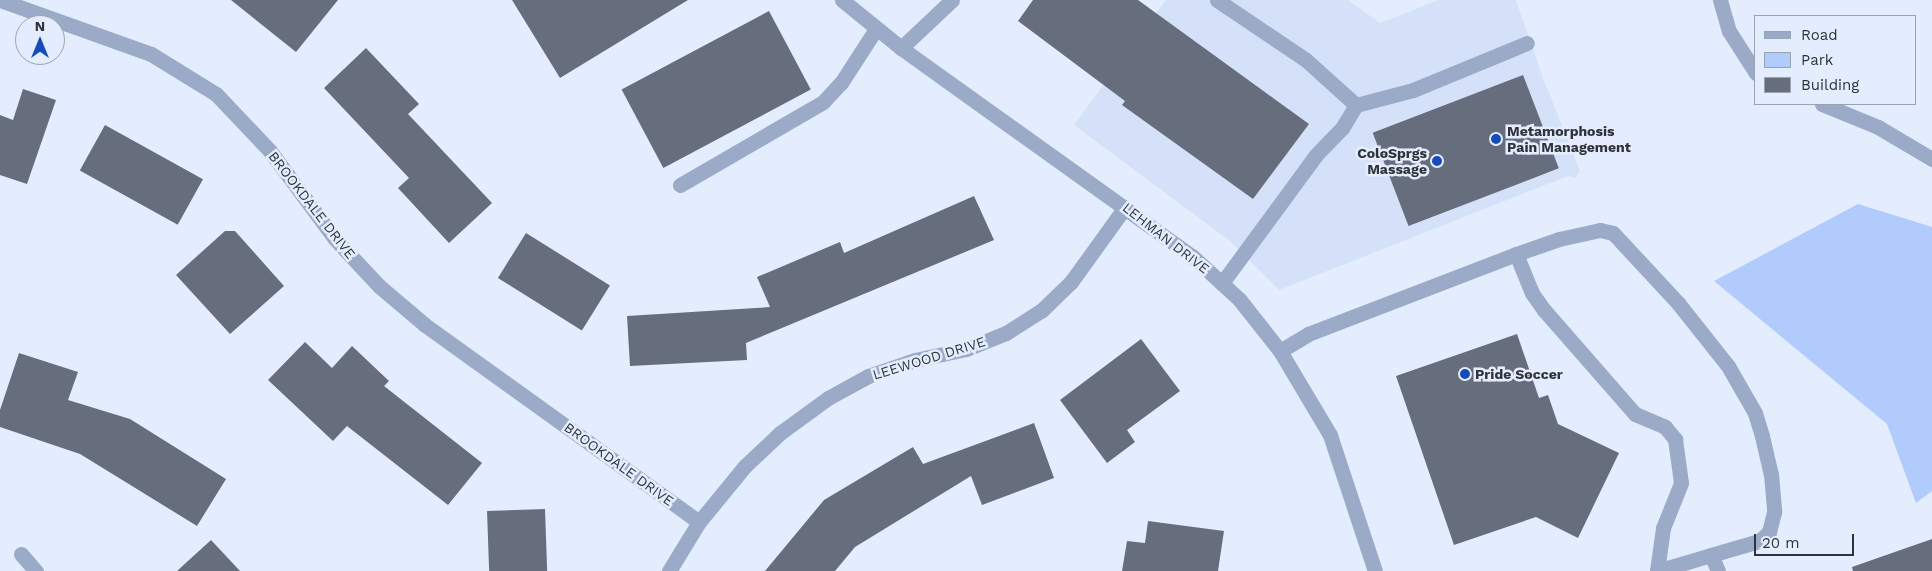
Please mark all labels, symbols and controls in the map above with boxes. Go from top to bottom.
north arrow [15,15,65,65]
legend [1754,15,1917,105]
text: N [35,18,45,34]
text: Road [1801,26,1838,44]
text: Park [1801,51,1833,69]
text: Building [1801,76,1859,94]
place label: Metamorphosis Pain Management [1507,123,1631,156]
marker: Metamorphosis Pain Management [1489,132,1503,146]
place label: ColoSprgs Massage [1357,145,1427,178]
street label: BROOKDALE DRIVE [265,148,359,262]
marker: ColoSprgs Massage [1431,155,1443,167]
street label: LEHMAN DRIVE [1119,199,1213,277]
street label: LEEWOOD DRIVE [871,333,987,383]
place label: Pride Soccer [1475,366,1563,382]
marker: Pride Soccer [1459,368,1471,380]
street label: BROOKDALE DRIVE [561,419,677,509]
scale bar [1757,524,1857,556]
text: 20 m [1762,534,1800,552]

